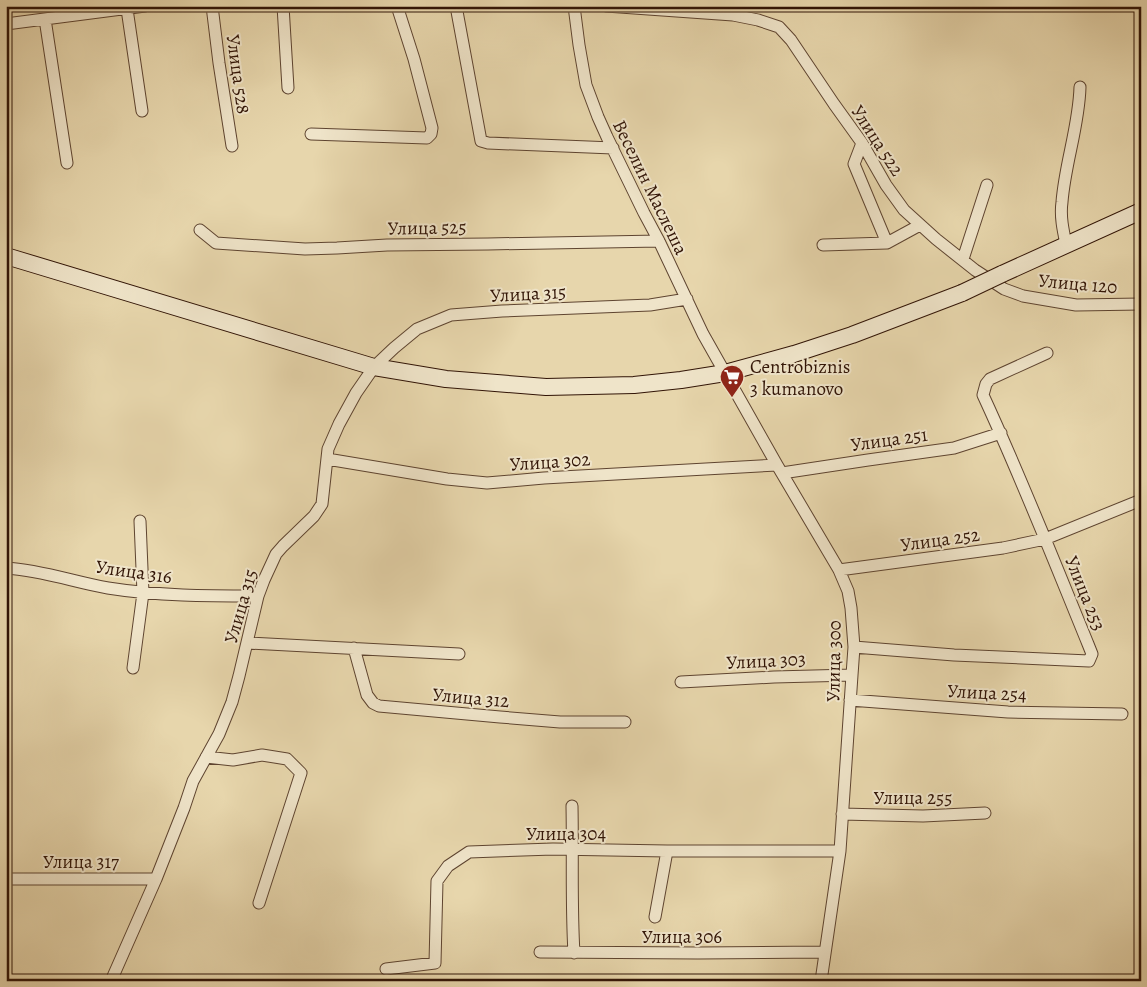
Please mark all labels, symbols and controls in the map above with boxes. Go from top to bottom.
street label: Улица 528 [220,33,256,116]
street label: Улица 522 [845,100,910,181]
street label: Веселин Маслеша [606,116,694,259]
street label: Улица 525 [387,214,467,242]
street label: Улица 120 [1037,268,1118,300]
street label: Улица 315 [489,279,567,309]
place label: Centrobiznis 3 kumanovo [750,354,850,402]
supermarket icon: Centrobiznis 3 kumanovo [719,364,745,398]
street label: Улица 251 [849,422,930,458]
street label: Улица 302 [509,446,591,478]
street label: Улица 252 [899,522,981,558]
street label: Улица 253 [1058,552,1112,635]
street label: Улица 316 [94,554,174,590]
street label: Улица 315 [218,566,264,646]
street label: Улица 300 [820,620,848,702]
street label: Улица 303 [726,646,806,676]
street label: Улица 254 [947,678,1028,708]
street label: Улица 312 [431,682,510,714]
street label: Улица 255 [874,785,952,811]
street label: Улица 304 [526,821,606,847]
street label: Улица 317 [43,849,119,875]
street label: Улица 306 [642,924,722,950]

